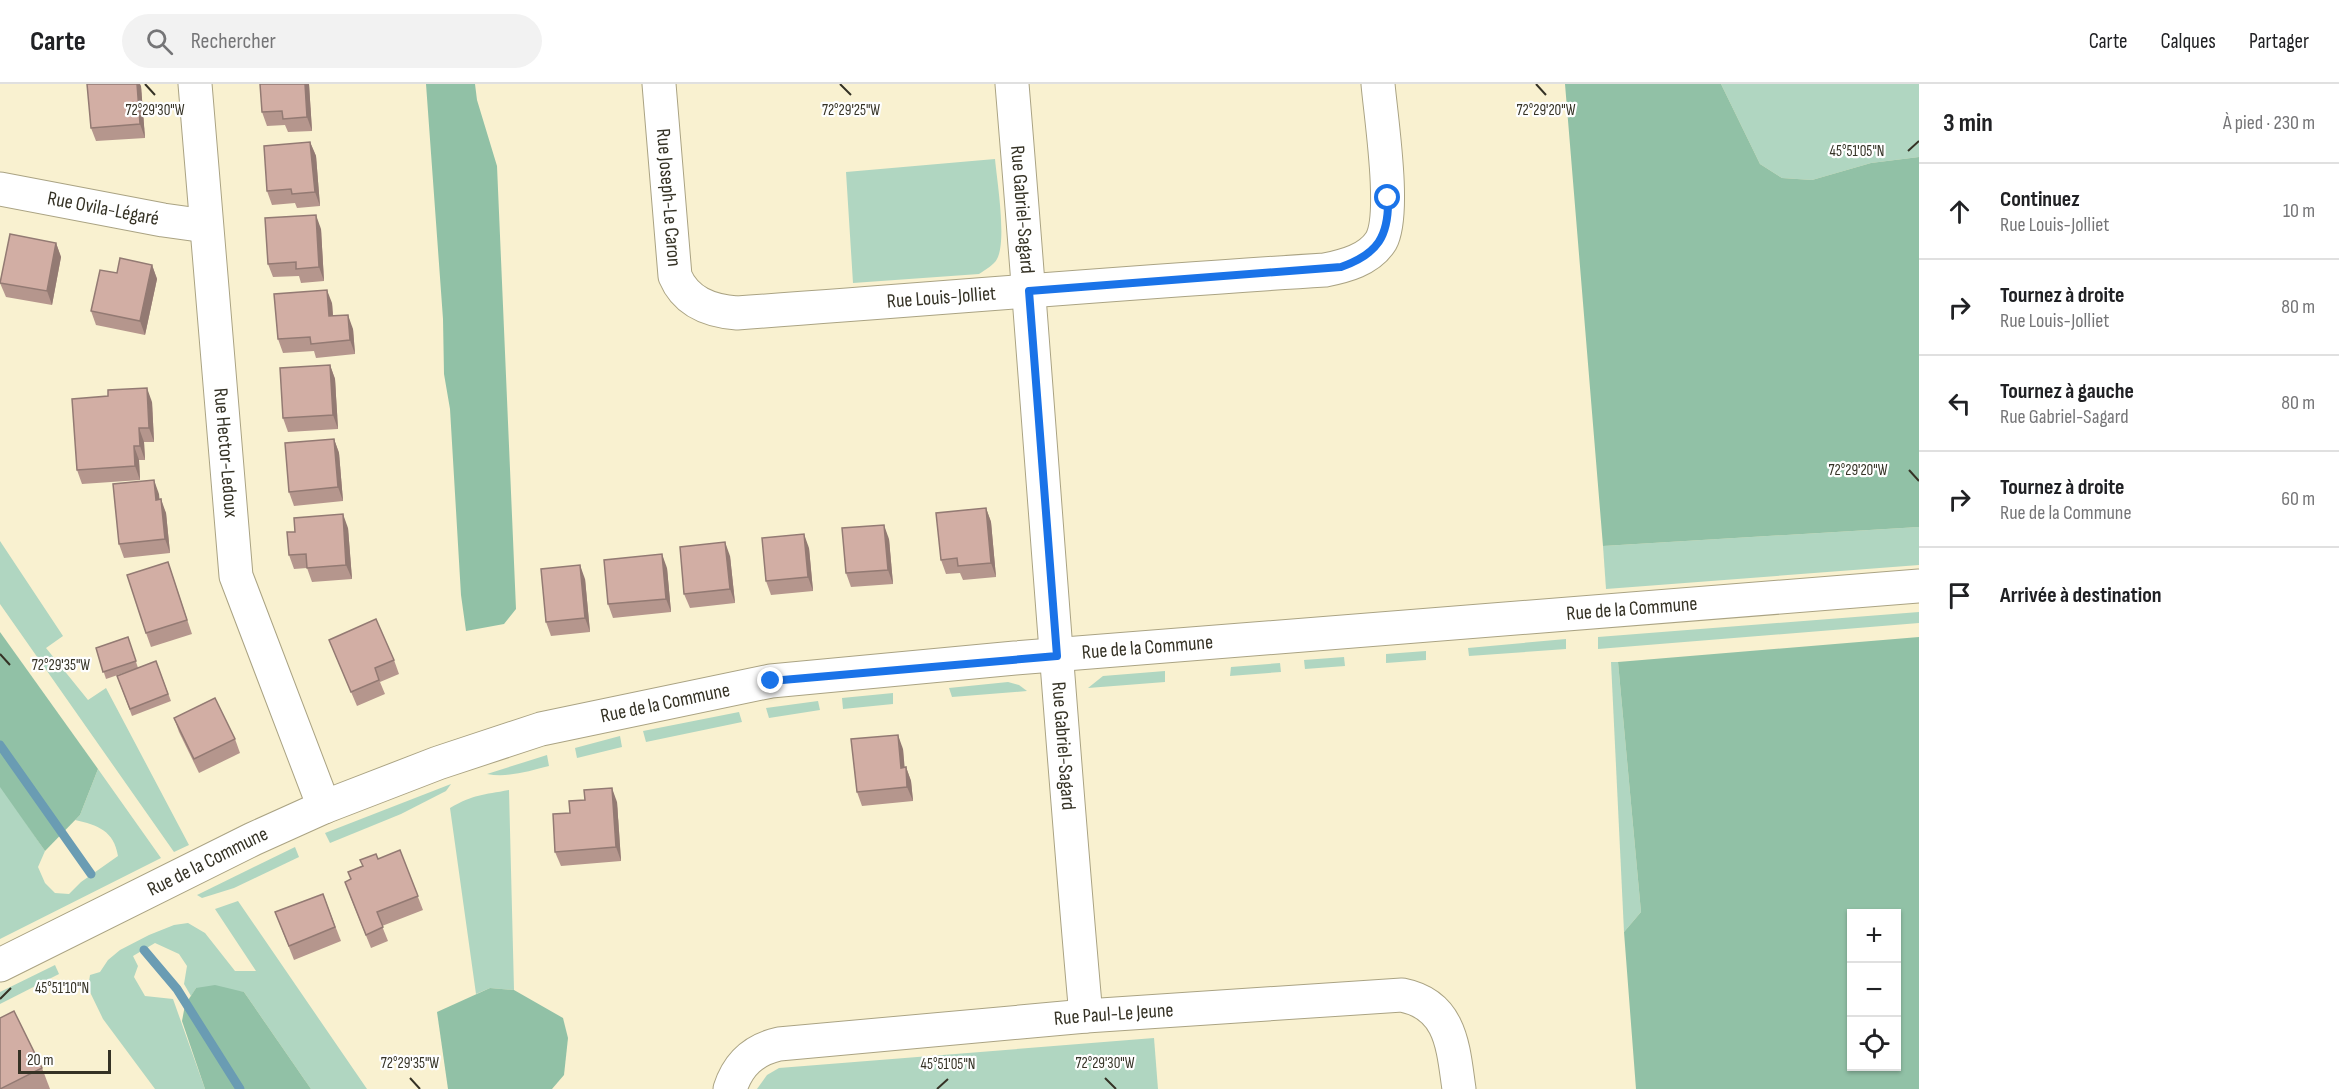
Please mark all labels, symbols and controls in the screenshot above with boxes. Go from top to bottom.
search box [122,14,542,68]
text: Carte [30,25,86,58]
icon: search [143,25,176,58]
text: Rechercher [191,28,276,55]
text: Carte [2089,29,2128,54]
text: Calques [2161,29,2216,54]
text: Partager [2249,29,2309,54]
text: 72°29'30"W [126,101,185,120]
text: 72°29'25"W [822,101,880,120]
text: 72°29'20"W [1517,101,1576,120]
text: 3 min [1943,108,1993,139]
text: À pied · 230 m [2223,111,2315,135]
street label: Rue Joseph-Le Caron [651,128,686,268]
text: 45°51'05"N [1830,142,1884,161]
street label: Rue Gabriel-Sagard [1005,144,1039,275]
route start [1374,184,1400,210]
street label: Rue Ovila-Légaré [45,186,161,231]
text: Continuez [2000,186,2080,213]
icon: ahead [1943,195,1976,228]
text: 10 m [2283,199,2315,223]
text: Rue Louis-Jolliet [2000,213,2109,237]
street label: Rue Louis-Jolliet [886,281,997,314]
text: Tournez à droite [2000,282,2125,309]
icon: right [1943,291,1976,324]
text: 80 m [2281,295,2315,319]
text: Rue Louis-Jolliet [2000,309,2109,333]
text: Tournez à gauche [2000,378,2134,405]
street label: Rue Hector-Ledoux [208,387,243,519]
icon: left [1943,387,1976,420]
text: 80 m [2281,391,2315,415]
text: Rue Gabriel-Sagard [2000,405,2129,429]
text: 72°29'20"W [1829,461,1888,480]
text: Tournez à droite [2000,474,2125,501]
icon: right [1943,483,1976,516]
text: 60 m [2281,487,2315,511]
text: Rue de la Commune [2000,501,2131,525]
icon: arrive [1943,579,1976,612]
text: Arrivée à destination [2000,582,2162,609]
street label: Rue de la Commune [1565,592,1698,626]
street label: Rue de la Commune [1081,630,1214,665]
text: 72°29'35"W [32,656,90,675]
route end [757,667,783,693]
street label: Rue de la Commune [598,678,732,728]
street label: Rue Gabriel-Sagard [1046,681,1080,811]
street label: Rue de la Commune [143,822,272,902]
map controls [1847,909,1901,1071]
button: + [1847,909,1901,963]
button: − [1847,963,1901,1017]
text: 45°51'10"N [35,979,89,998]
street label: Rue Paul-Le Jeune [1053,998,1174,1031]
button: locate [1847,1017,1901,1071]
scale bar [18,1047,111,1074]
text: 20 m [27,1051,54,1070]
text: 72°29'35"W [381,1054,439,1073]
text: 72°29'30"W [1076,1054,1135,1073]
text: 45°51'05"N [921,1055,975,1074]

